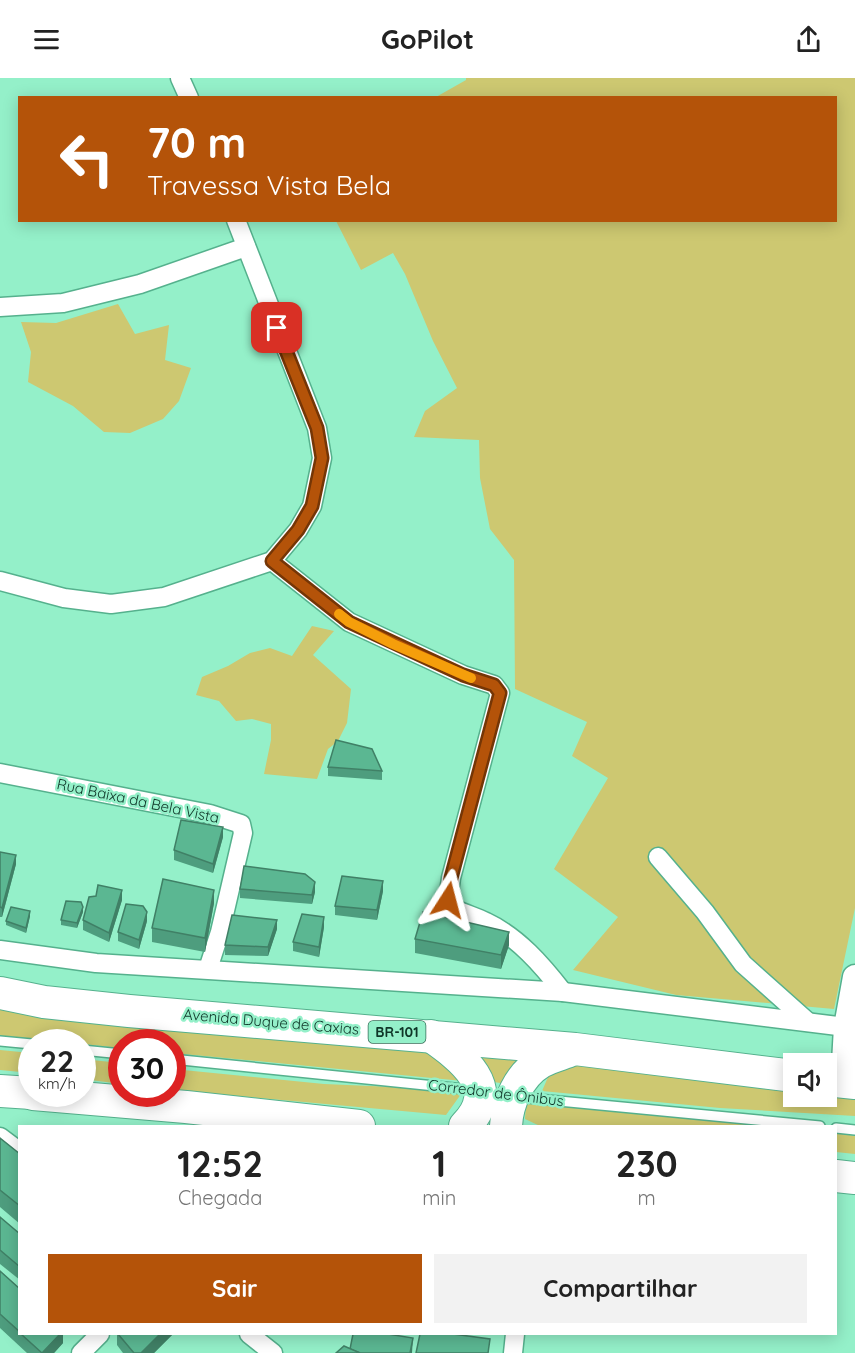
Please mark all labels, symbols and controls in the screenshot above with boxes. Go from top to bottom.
text: GoPilot [381,22,474,56]
icon: menu [30,23,63,56]
icon: share [792,23,825,56]
text: 70 m [147,116,246,169]
icon: left [48,120,126,198]
text: Travessa Vista Bela [147,168,391,202]
pin [251,302,302,353]
icon: arrive [260,311,293,344]
street label: Rua Baixa da Bela Vista [55,774,221,827]
position arrow [416,868,480,932]
street label: Avenida Duque de Caxias [182,1004,360,1039]
road number: BR-101 [368,1021,426,1043]
speed limit sign: 30 [108,1029,186,1107]
text: 22 [40,1042,74,1080]
map controls [783,1053,837,1107]
button: sound [783,1053,837,1107]
text: km/h [38,1074,76,1093]
street label: Corredor de Ônibus [427,1075,565,1110]
text: 12:52 [177,1141,263,1186]
text: 1 [432,1141,446,1186]
text: 230 [616,1141,678,1186]
text: Chegada [178,1185,262,1210]
text: min [422,1185,456,1210]
text: m [638,1185,656,1210]
button: Sair [48,1254,422,1323]
button: Compartilhar [434,1254,807,1323]

